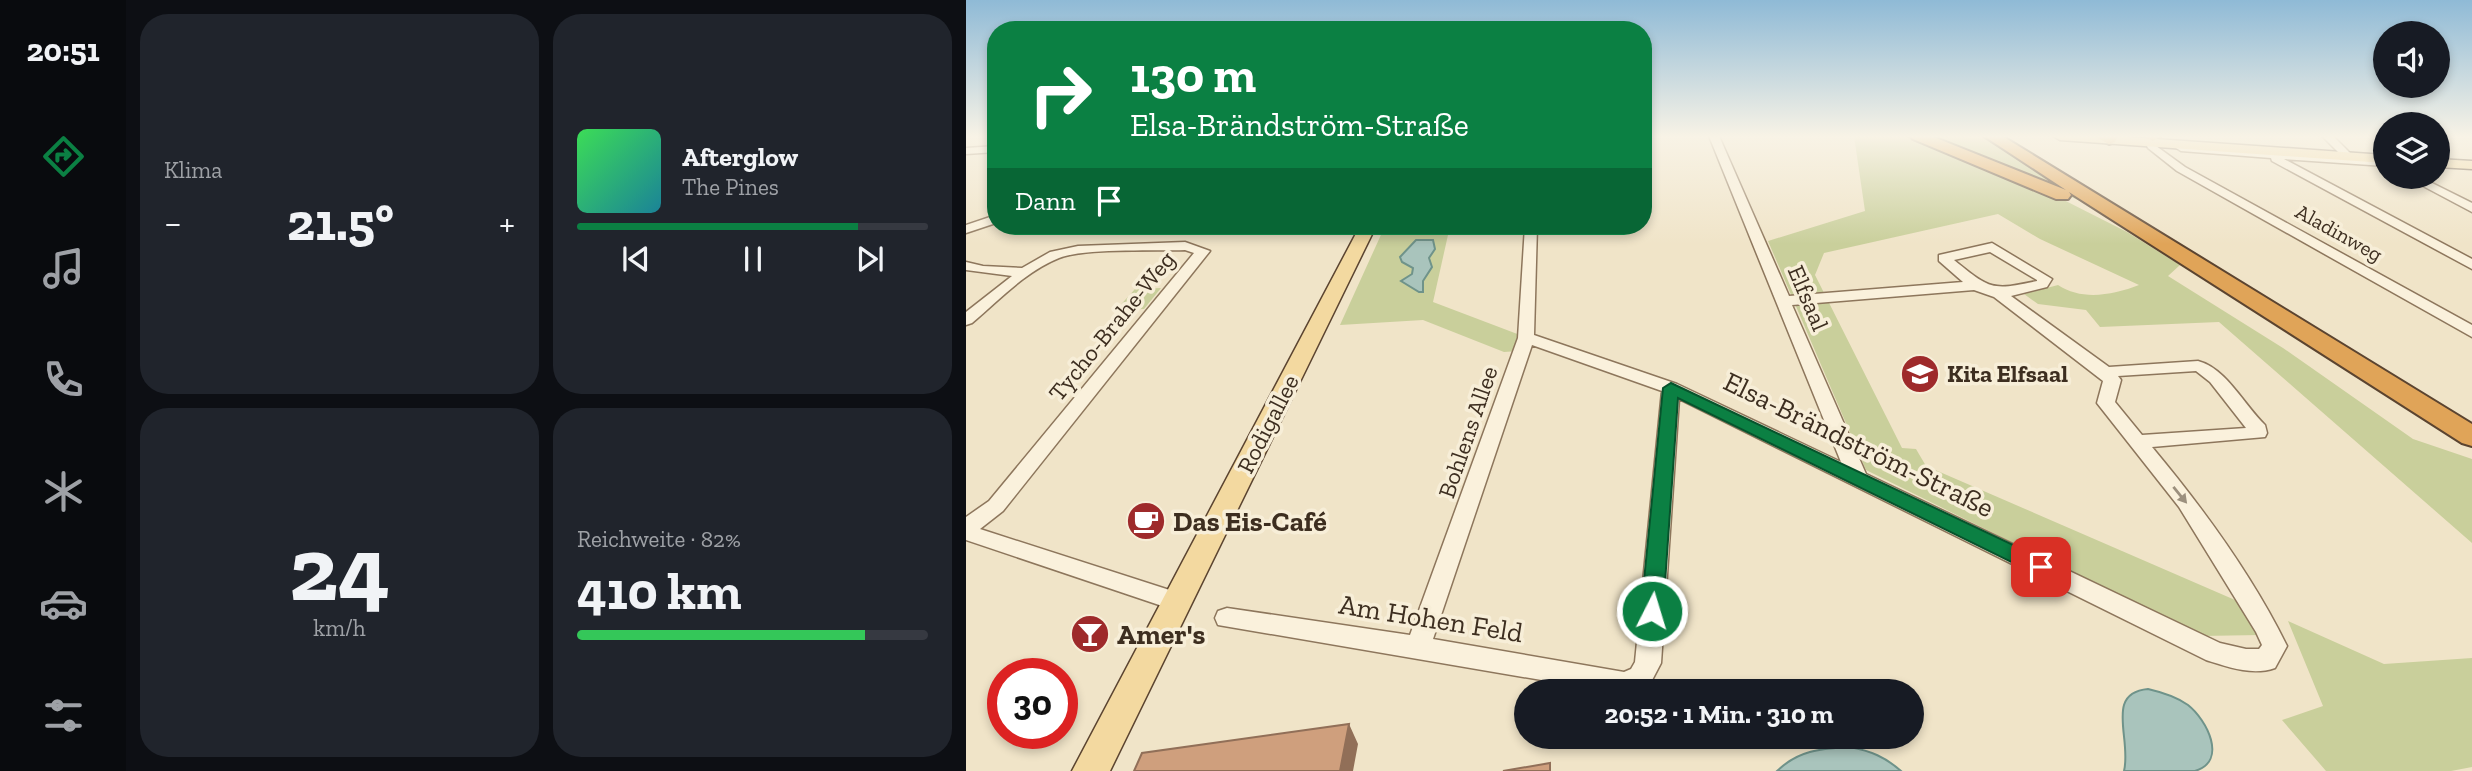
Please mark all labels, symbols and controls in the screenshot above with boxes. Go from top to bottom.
map controls [2373,21,2450,189]
button: sound [2373,21,2450,98]
text: 20:51 [26,31,100,69]
text: 130 m [1130,46,1256,105]
icon: right [1015,49,1106,140]
text: Elsa-Brändström-Straße [1130,106,1469,144]
button: layers [2373,112,2450,189]
icon: directions [39,132,88,181]
text: Afterglow [682,141,798,173]
text: Klima [164,156,222,184]
text: The Pines [682,173,779,201]
icon: arrive [1090,182,1128,220]
text: Dann [1015,185,1076,217]
text: 21.5° [287,191,394,253]
street label: Aladinweg [2291,198,2388,267]
text: − [164,200,182,246]
text: + [499,200,515,246]
icon: previous [617,240,655,278]
icon: pause [734,240,772,278]
icon: next [851,240,889,278]
icon: music [39,244,88,293]
street label: Tycho-Brahe-Weg [1042,245,1181,407]
street label: Elfsaal [1782,261,1835,335]
school or university icon: Kita Elfsaal [1899,353,1941,395]
icon: phone [39,355,88,404]
place label: Kita Elfsaal [1947,359,2068,388]
street label: Bohlens Allee [1431,362,1504,502]
street label: Elsa-Brändström-Straße [1718,365,1999,524]
street label: Rodigallee [1230,370,1305,478]
icon: climate [39,467,88,516]
one-way arrow [2173,486,2187,504]
cafe icon: Das Eis-Café [1125,500,1167,542]
place label: Das Eis-Café [1173,505,1327,538]
text: 24 [289,514,390,623]
text: Reichweite · 82% [577,525,741,553]
pin [2011,537,2071,597]
icon: arrive [2022,548,2060,586]
text: 410 km [577,560,742,622]
position arrow [1615,574,1689,648]
icon: car [39,579,88,628]
street label: Am Hohen Feld [1337,588,1525,649]
bar icon: Amer's [1069,613,1111,655]
text: km/h [313,614,366,642]
place label: Amer's [1117,618,1205,651]
speed limit sign: 30 [987,658,1078,749]
icon: filters [39,691,88,740]
text: 20:52 · 1 Min. · 310 m [1604,698,1834,730]

